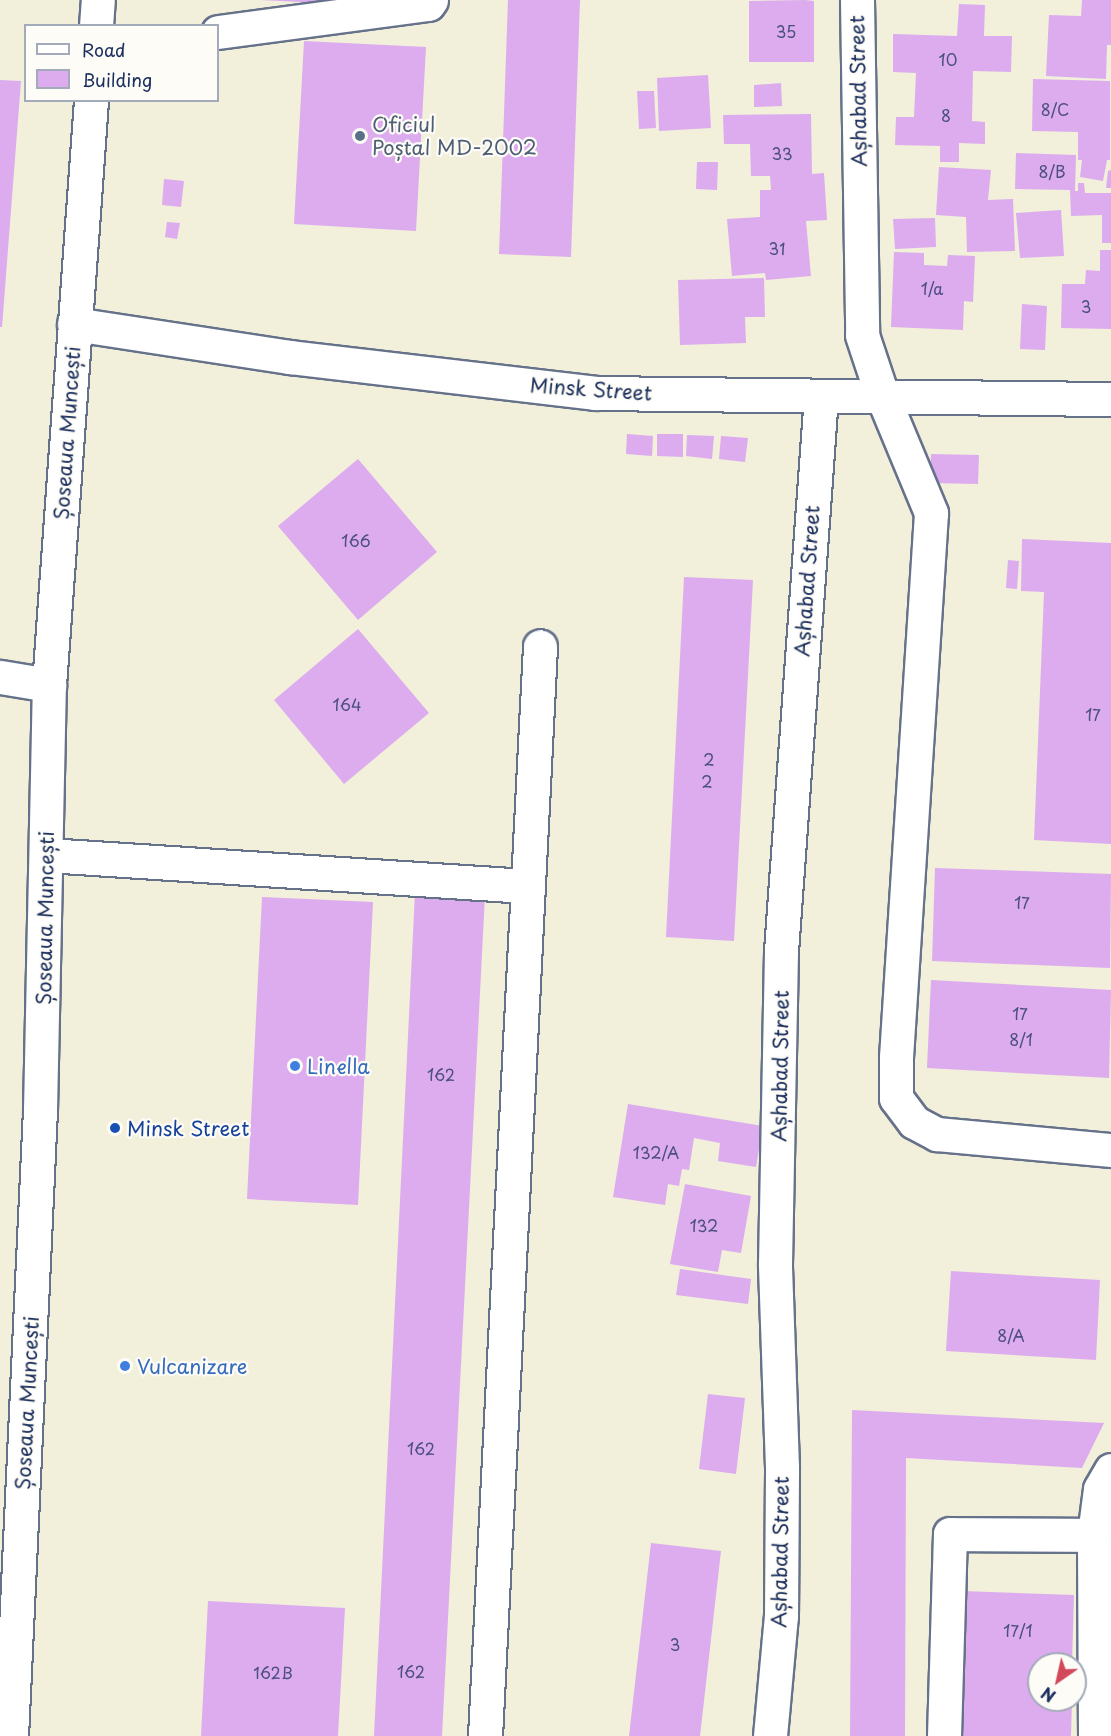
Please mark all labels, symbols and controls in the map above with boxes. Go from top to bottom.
street label: Așhabad Street [845,15,871,167]
house number: 35 [776,21,796,41]
legend [24,24,219,102]
text: Road [82,36,126,63]
house number: 10 [939,49,957,69]
text: Building [82,66,152,93]
house number: 8/C [1041,99,1069,119]
house number: 8 [941,105,951,125]
place label: Oficiul Poștal MD-2002 [372,112,537,159]
marker: Oficiul Poștal MD-2002 [353,129,367,143]
house number: 33 [771,143,793,163]
house number: 8/B [1038,161,1066,181]
house number: 31 [769,238,785,258]
house number: 1/a [921,278,943,298]
house number: 3 [1081,296,1091,316]
street label: Șoseaua Muncești [49,346,85,520]
street label: Minsk Street [529,373,653,405]
street label: Așhabad Street [790,505,824,657]
house number: 166 [341,530,371,550]
house number: 164 [333,694,361,714]
house number: 17 [1085,704,1101,724]
house number: 2 [703,749,715,769]
house number: 2 [701,771,713,791]
street label: Șoseaua Muncești [31,832,59,1004]
house number: 17 [1014,892,1030,912]
street label: Așhabad Street [767,990,793,1142]
house number: 17 [1012,1003,1028,1023]
house number: 8/1 [1009,1029,1033,1049]
place label: Linella [307,1054,370,1078]
marker: Linella [288,1059,302,1073]
house number: 162 [427,1064,455,1084]
place label: Minsk Street [127,1116,251,1140]
marker: Minsk Street [108,1121,122,1135]
house number: 132/A [633,1142,679,1162]
house number: 132 [690,1215,718,1235]
street label: Șoseaua Muncești [11,1316,43,1490]
house number: 8/A [997,1325,1025,1345]
place label: Vulcanizare [137,1354,247,1378]
marker: Vulcanizare [118,1359,132,1373]
house number: 162 [407,1438,435,1458]
street label: Așhabad Street [767,1476,793,1628]
house number: 17/1 [1003,1620,1033,1640]
house number: 3 [670,1634,680,1654]
north arrow [1027,1652,1087,1712]
house number: 162 [397,1661,425,1681]
house number: 162B [253,1662,293,1682]
text: N [1036,1682,1060,1709]

